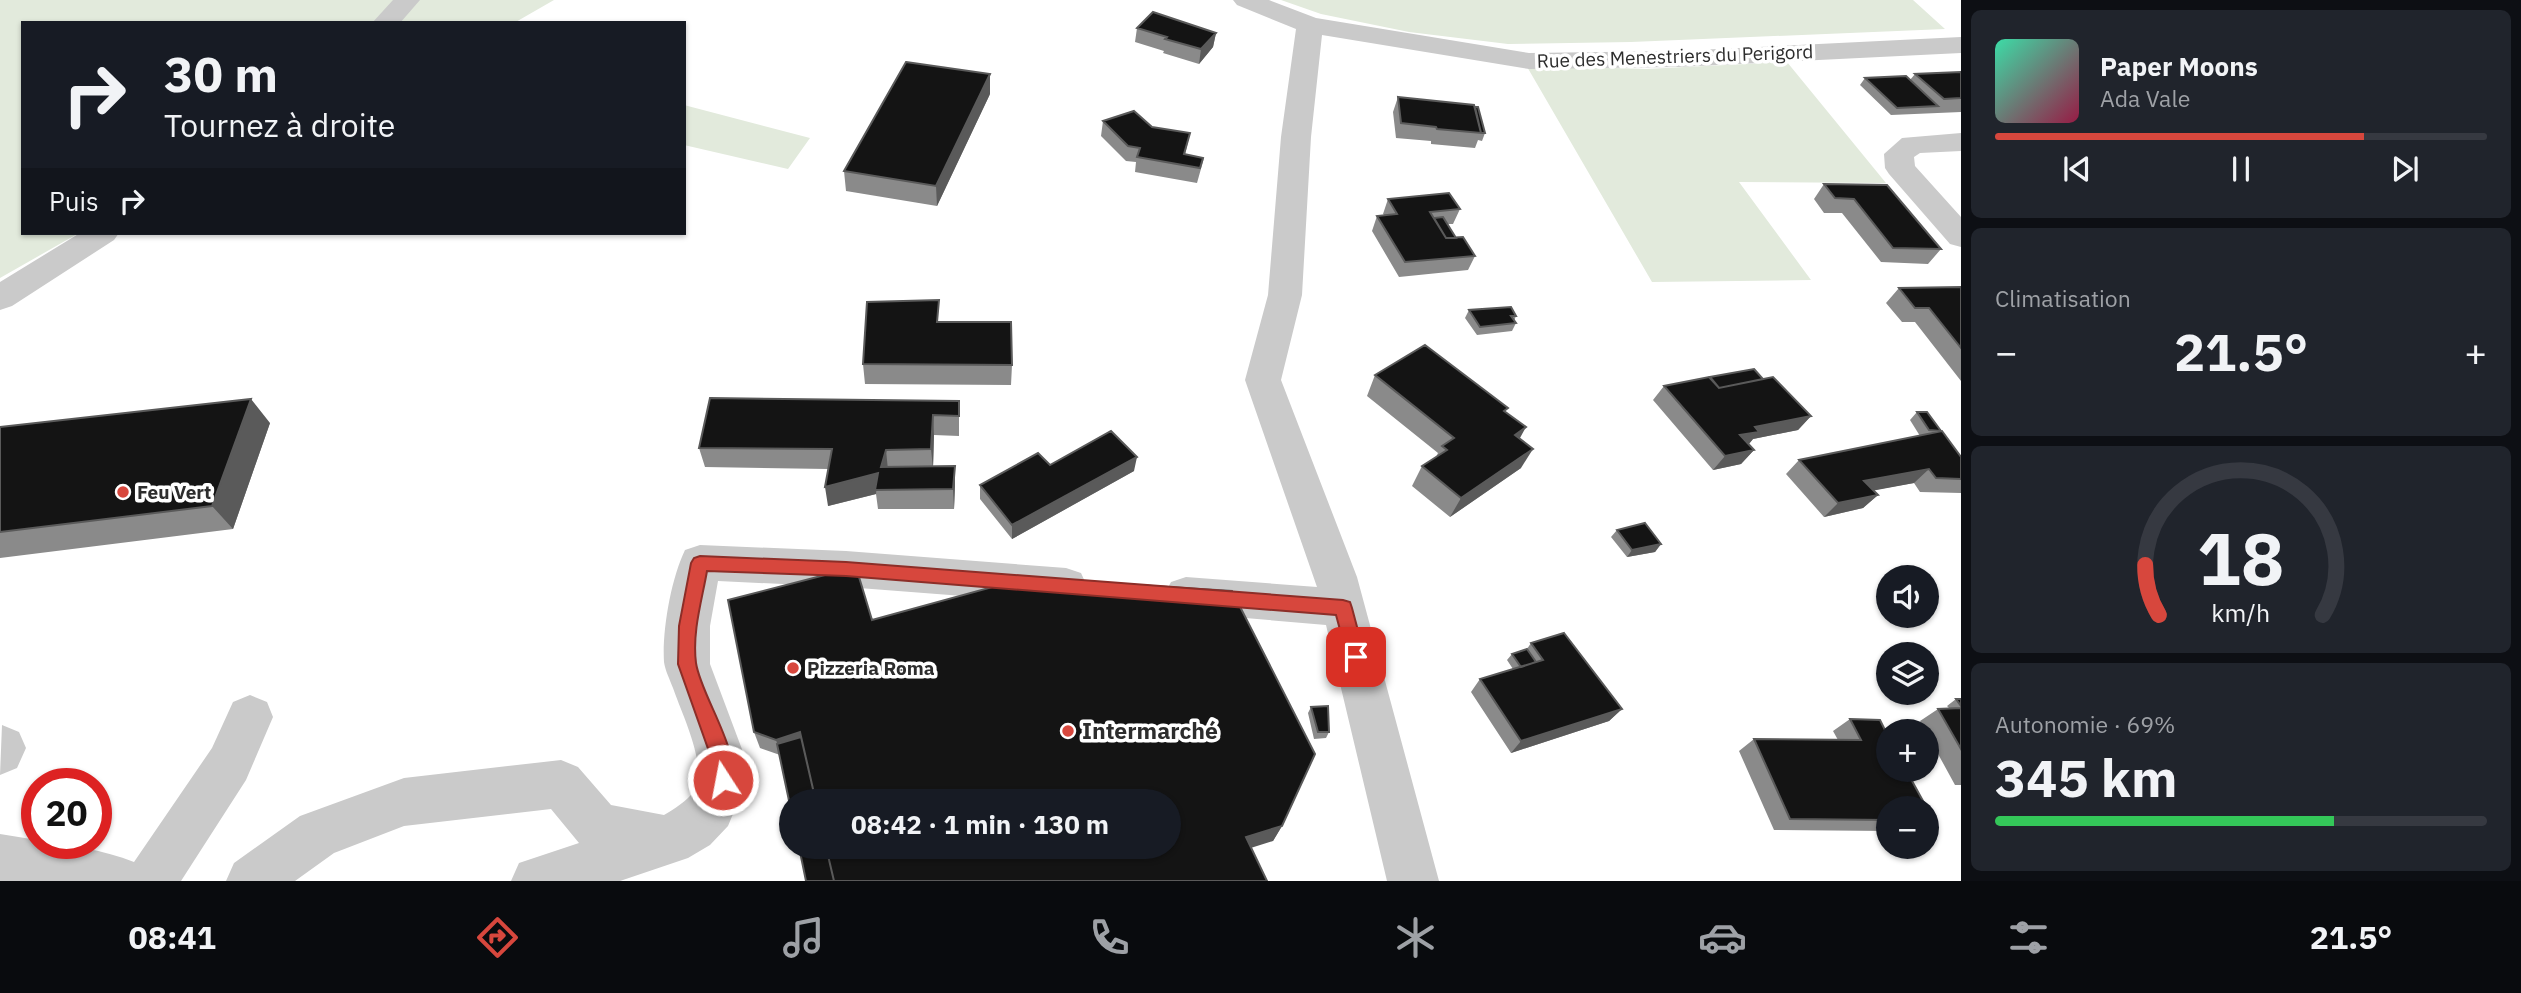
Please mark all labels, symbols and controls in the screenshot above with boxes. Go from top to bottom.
street label: Rue des Menestriers du Perigord [1536,39,1814,73]
text: 30 m [164,42,278,105]
icon: right [49,49,140,140]
text: Paper Moons [2100,49,2258,83]
text: Ada Vale [2100,83,2190,113]
text: Tournez à droite [164,104,395,146]
icon: previous [2058,150,2096,188]
icon: pause [2222,150,2260,188]
icon: next [2386,150,2424,188]
icon: right [113,182,151,220]
text: Puis [49,184,99,218]
text: Climatisation [1995,283,2131,313]
text: 21.5° [2174,318,2308,385]
text: − [1995,327,2018,376]
text: + [2464,327,2487,376]
place label: Feu Vert [137,480,211,504]
marker: Feu Vert [115,484,131,500]
text: 18 [2197,511,2285,606]
map controls [1876,565,1939,859]
button: sound [1876,565,1939,628]
text: km/h [2212,596,2270,629]
pin [1326,627,1386,687]
icon: arrive [1337,638,1375,676]
button: layers [1876,642,1939,705]
place label: Pizzeria Roma [807,656,935,680]
marker: Pizzeria Roma [785,660,801,676]
text: Autonomie · 69% [1995,709,2175,739]
place label: Intermarché [1082,715,1218,745]
button: + [1876,719,1939,782]
marker: Intermarché [1060,723,1076,739]
position arrow [686,743,760,817]
text: 345 km [1995,744,2177,811]
speed limit sign: 20 [21,768,112,859]
button: − [1876,796,1939,859]
text: 08:42 · 1 min · 130 m [851,807,1109,841]
icon: directions [473,913,522,962]
icon: music [779,913,828,962]
icon: phone [1085,913,1134,962]
icon: climate [1391,913,1440,962]
icon: car [1698,913,1747,962]
icon: filters [2004,913,2053,962]
text: 08:41 [129,916,216,958]
text: 21.5° [2310,916,2392,958]

